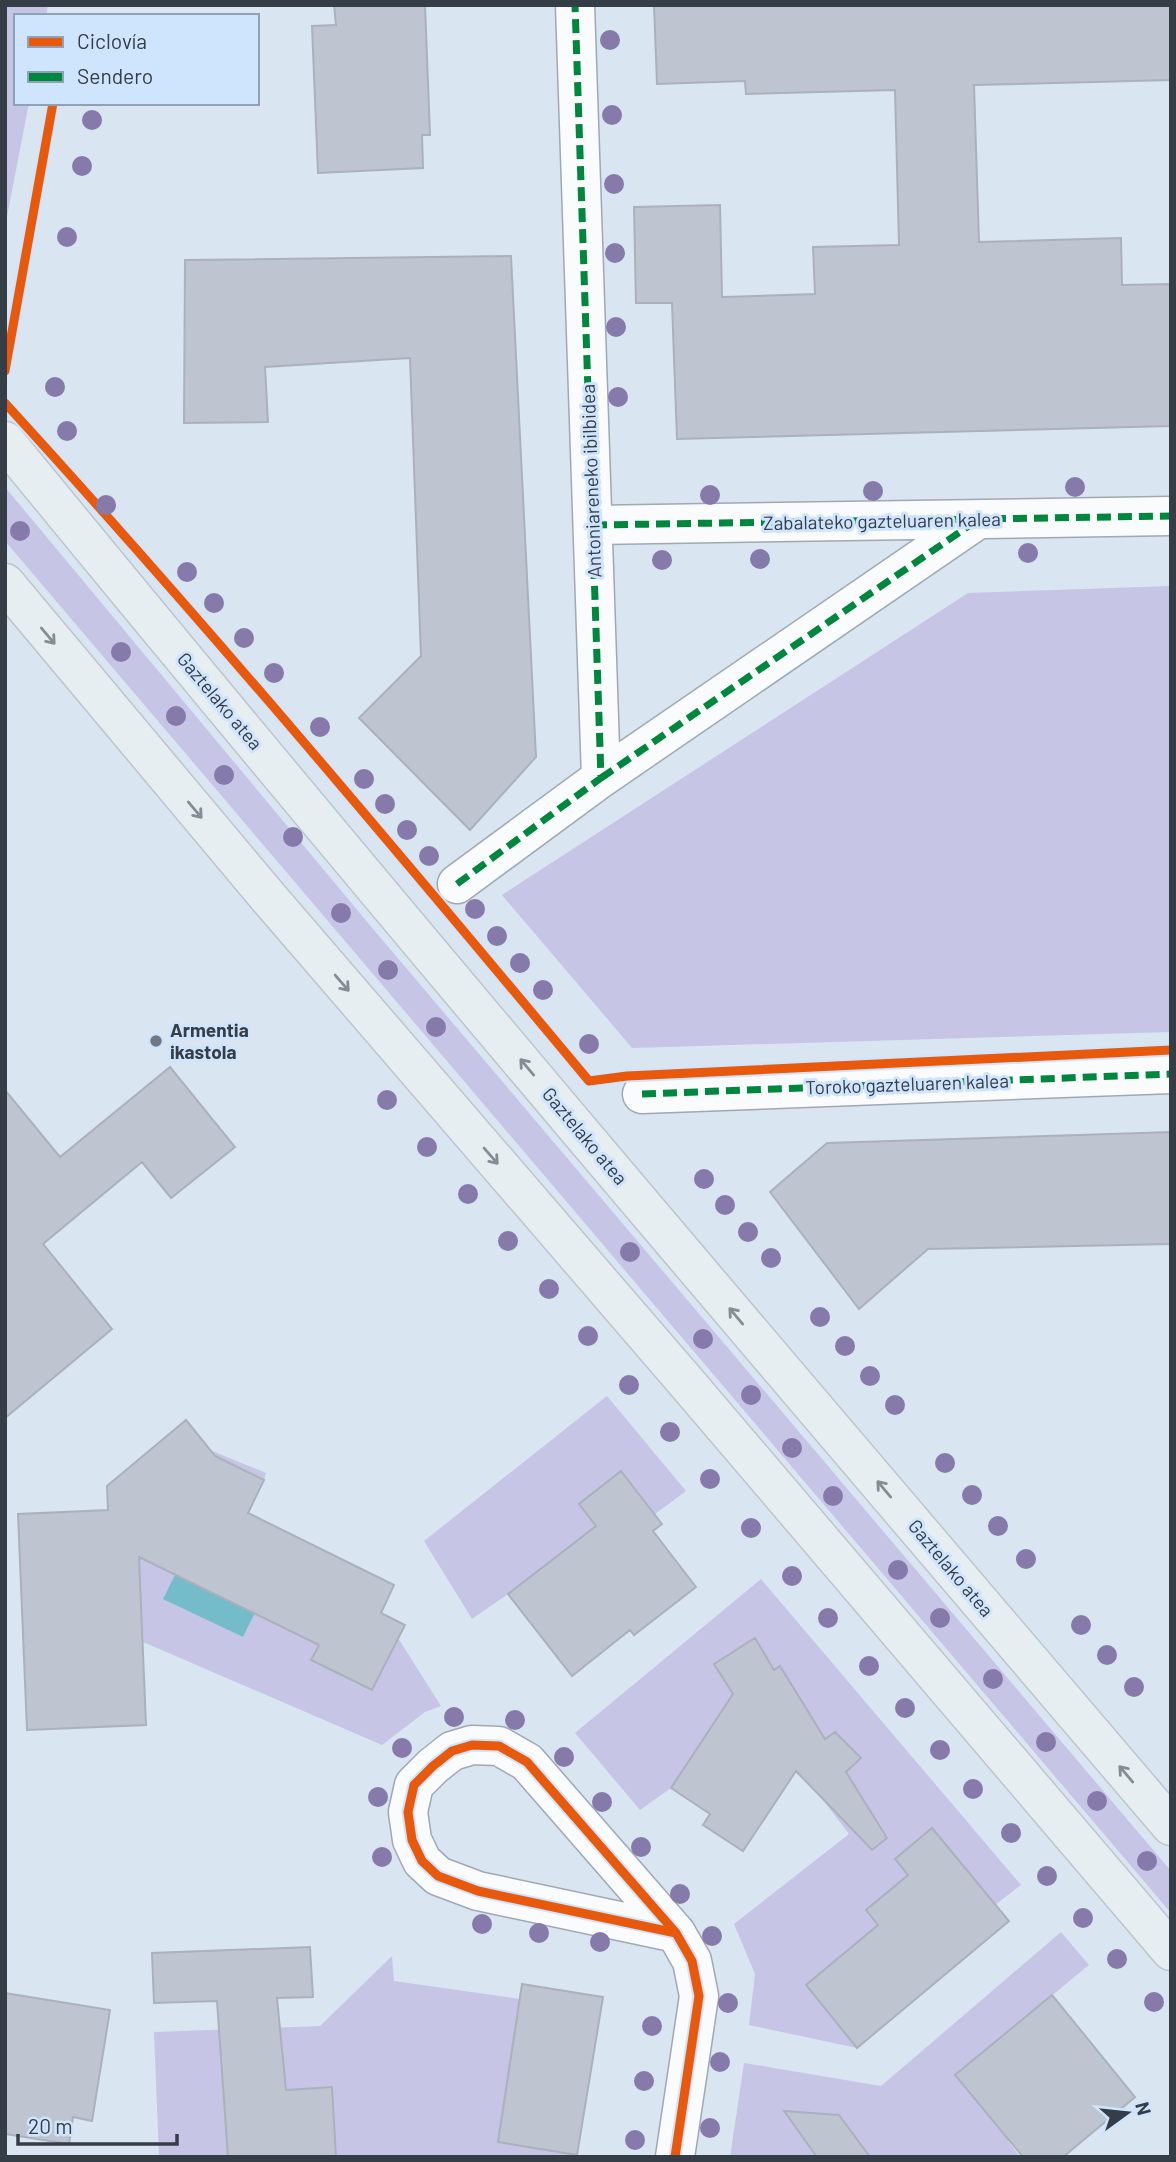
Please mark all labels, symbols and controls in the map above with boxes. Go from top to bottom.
legend [14,14,259,105]
text: Ciclovía [77,28,147,53]
text: Sendero [77,63,153,88]
street label: Antoniareneko ibilbidea [576,384,605,578]
street label: Zabalateko gazteluaren kalea [763,507,1001,534]
one-way arrow [40,626,56,644]
street label: Gaztelako atea [173,647,268,754]
one-way arrow [186,801,202,819]
one-way arrow [334,974,350,992]
place label: Armentia ikastola [170,1018,249,1063]
marker: Armentia ikastola [148,1033,164,1049]
one-way arrow [519,1058,535,1076]
street label: Toroko gazteluaren kalea [805,1068,1009,1099]
street label: Gaztelako atea [538,1082,633,1189]
one-way arrow [483,1146,499,1164]
one-way arrow [728,1307,744,1325]
one-way arrow [876,1480,892,1498]
street label: Gaztelako atea [904,1514,999,1621]
one-way arrow [1119,1765,1135,1783]
north arrow [1092,2078,1162,2148]
text: N [1131,2099,1157,2118]
scale bar [18,2102,177,2146]
text: 20 m [28,2113,73,2138]

